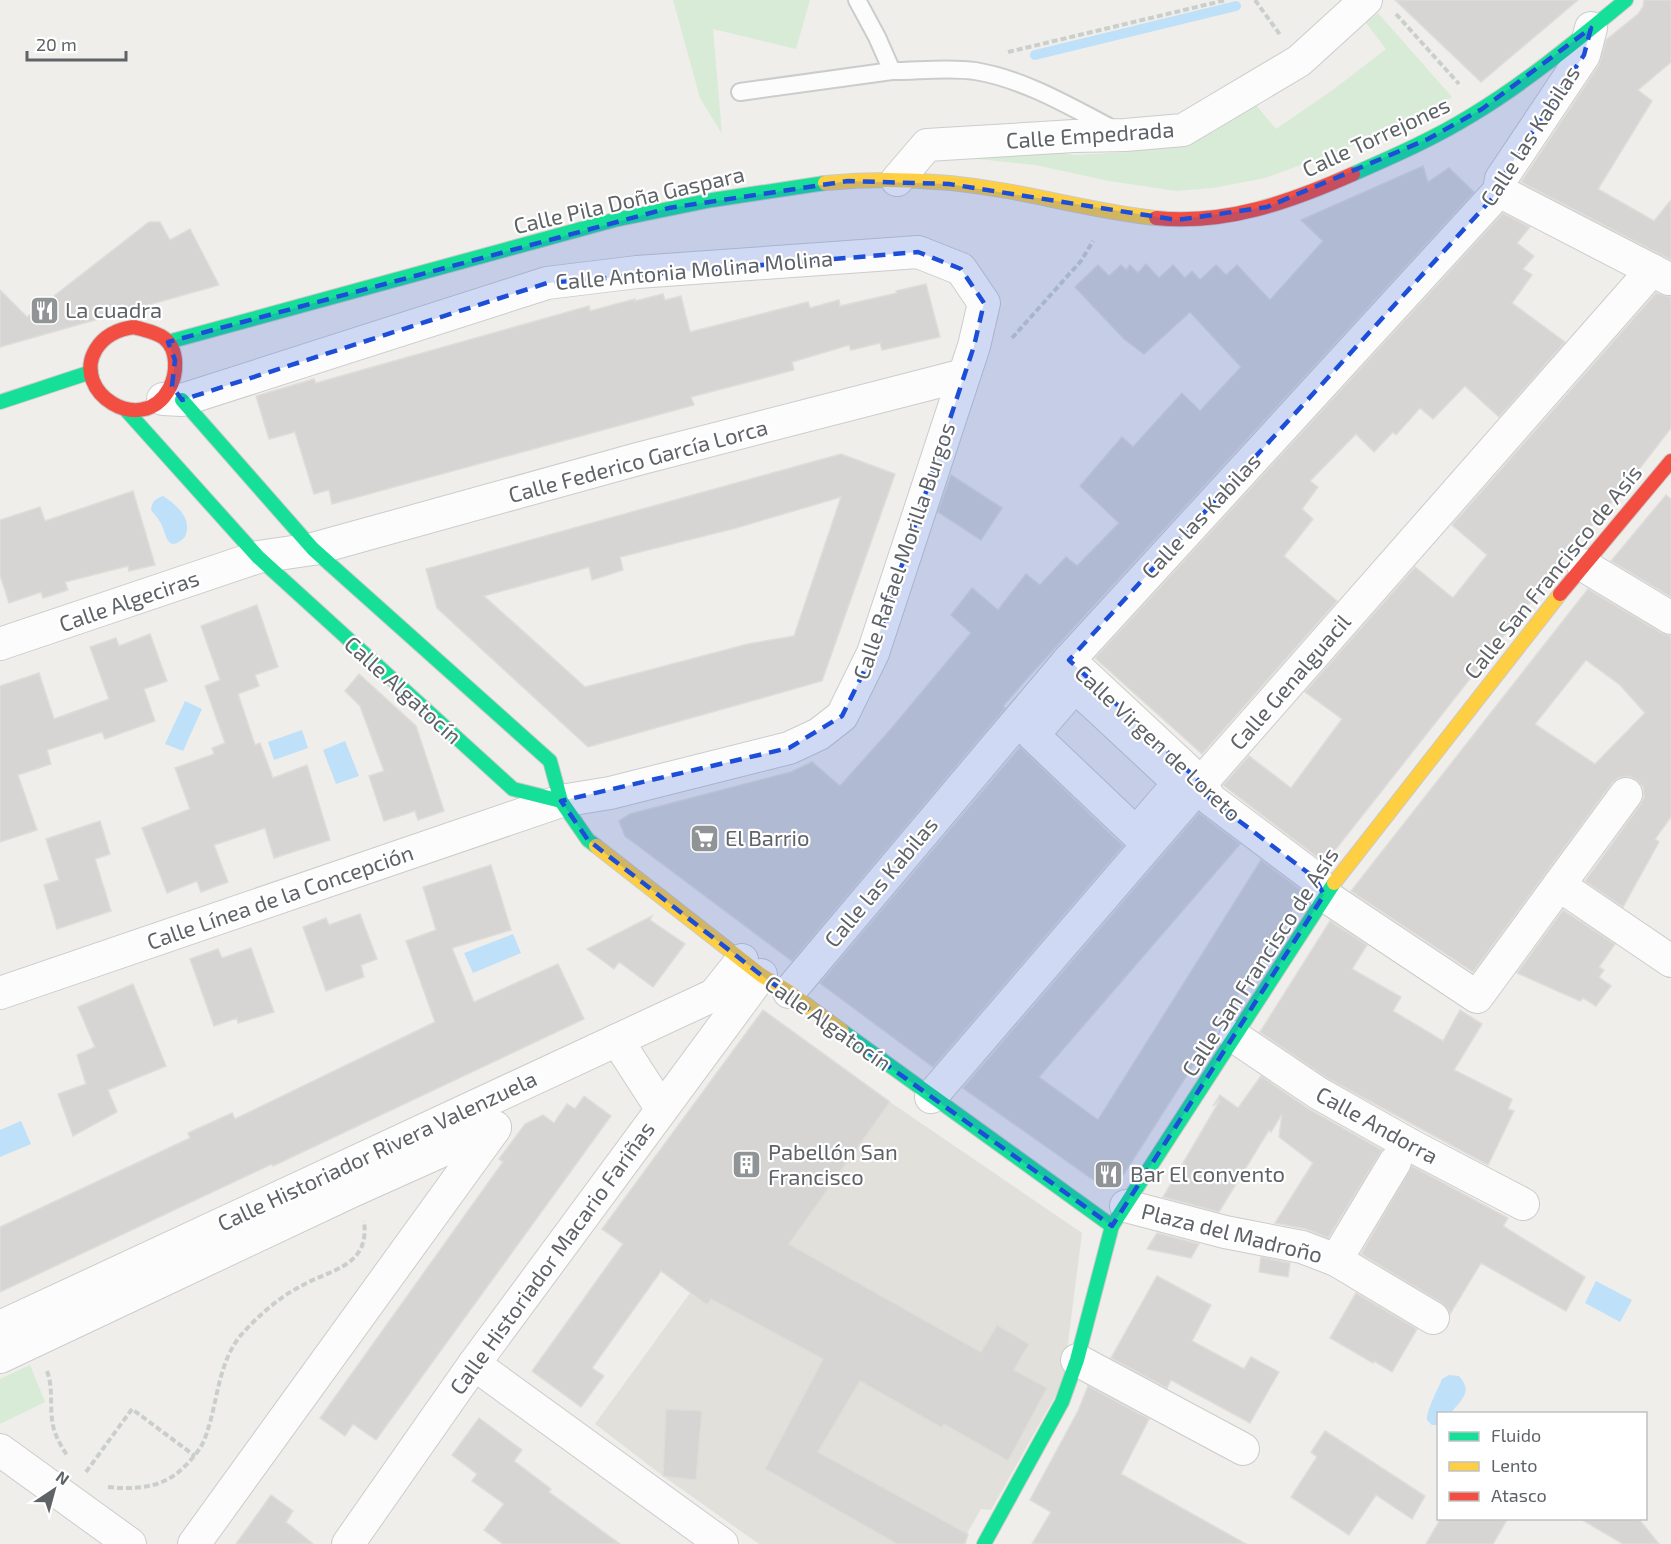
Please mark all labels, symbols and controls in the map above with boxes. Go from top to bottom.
scale bar [27,24,126,62]
text: 20 m [36,33,77,55]
street label: Calle las Kabilas [1474,60,1584,210]
street label: Calle Torrejones [1298,91,1454,183]
street label: Calle Empedrada [1005,115,1175,153]
street label: Calle Pila Doña Gaspara [511,160,747,238]
street label: Calle Antonia Molina Molina [554,244,834,294]
restaurant icon: La cuadra [28,294,60,326]
place label: La cuadra [65,296,162,322]
street label: Calle Federico García Lorca [505,413,770,507]
street label: Calle Rafael Morilla Burgos [847,419,959,683]
street label: Calle las Kabilas [1136,447,1265,583]
street label: Calle San Francisco de Asís [1458,459,1646,683]
street label: Calle Algeciras [55,564,202,636]
street label: Calle Genalguacil [1223,608,1355,754]
street label: Calle Algatocín [340,630,467,749]
street label: Calle Virgen de Loreto [1070,659,1247,826]
street label: Calle las Kabilas [818,811,942,952]
supermarket icon: El Barrio [688,822,720,854]
place label: El Barrio [725,824,810,850]
street label: Calle Línea de la Concepción [143,838,416,954]
street label: Calle San Francisco de Asís [1175,842,1343,1081]
street label: Calle Algatocín [760,969,897,1075]
street label: Calle Historiador Rivera Valenzuela [213,1065,540,1236]
street label: Calle Andorra [1312,1080,1443,1168]
street label: Calle Historiador Macario Fariñas [443,1116,659,1399]
place label: Pabellón San Francisco [768,1138,898,1189]
building icon: Pabellón San Francisco [731,1149,763,1181]
restaurant icon: Bar El convento [1093,1158,1125,1190]
place label: Bar El convento [1130,1160,1285,1186]
street label: Plaza del Madroño [1139,1197,1325,1267]
legend [1437,1412,1647,1520]
text: Fluido [1491,1424,1541,1446]
text: Lento [1491,1454,1537,1476]
north arrow [24,1460,84,1520]
text: N [53,1466,73,1489]
text: Atasco [1491,1484,1547,1506]

